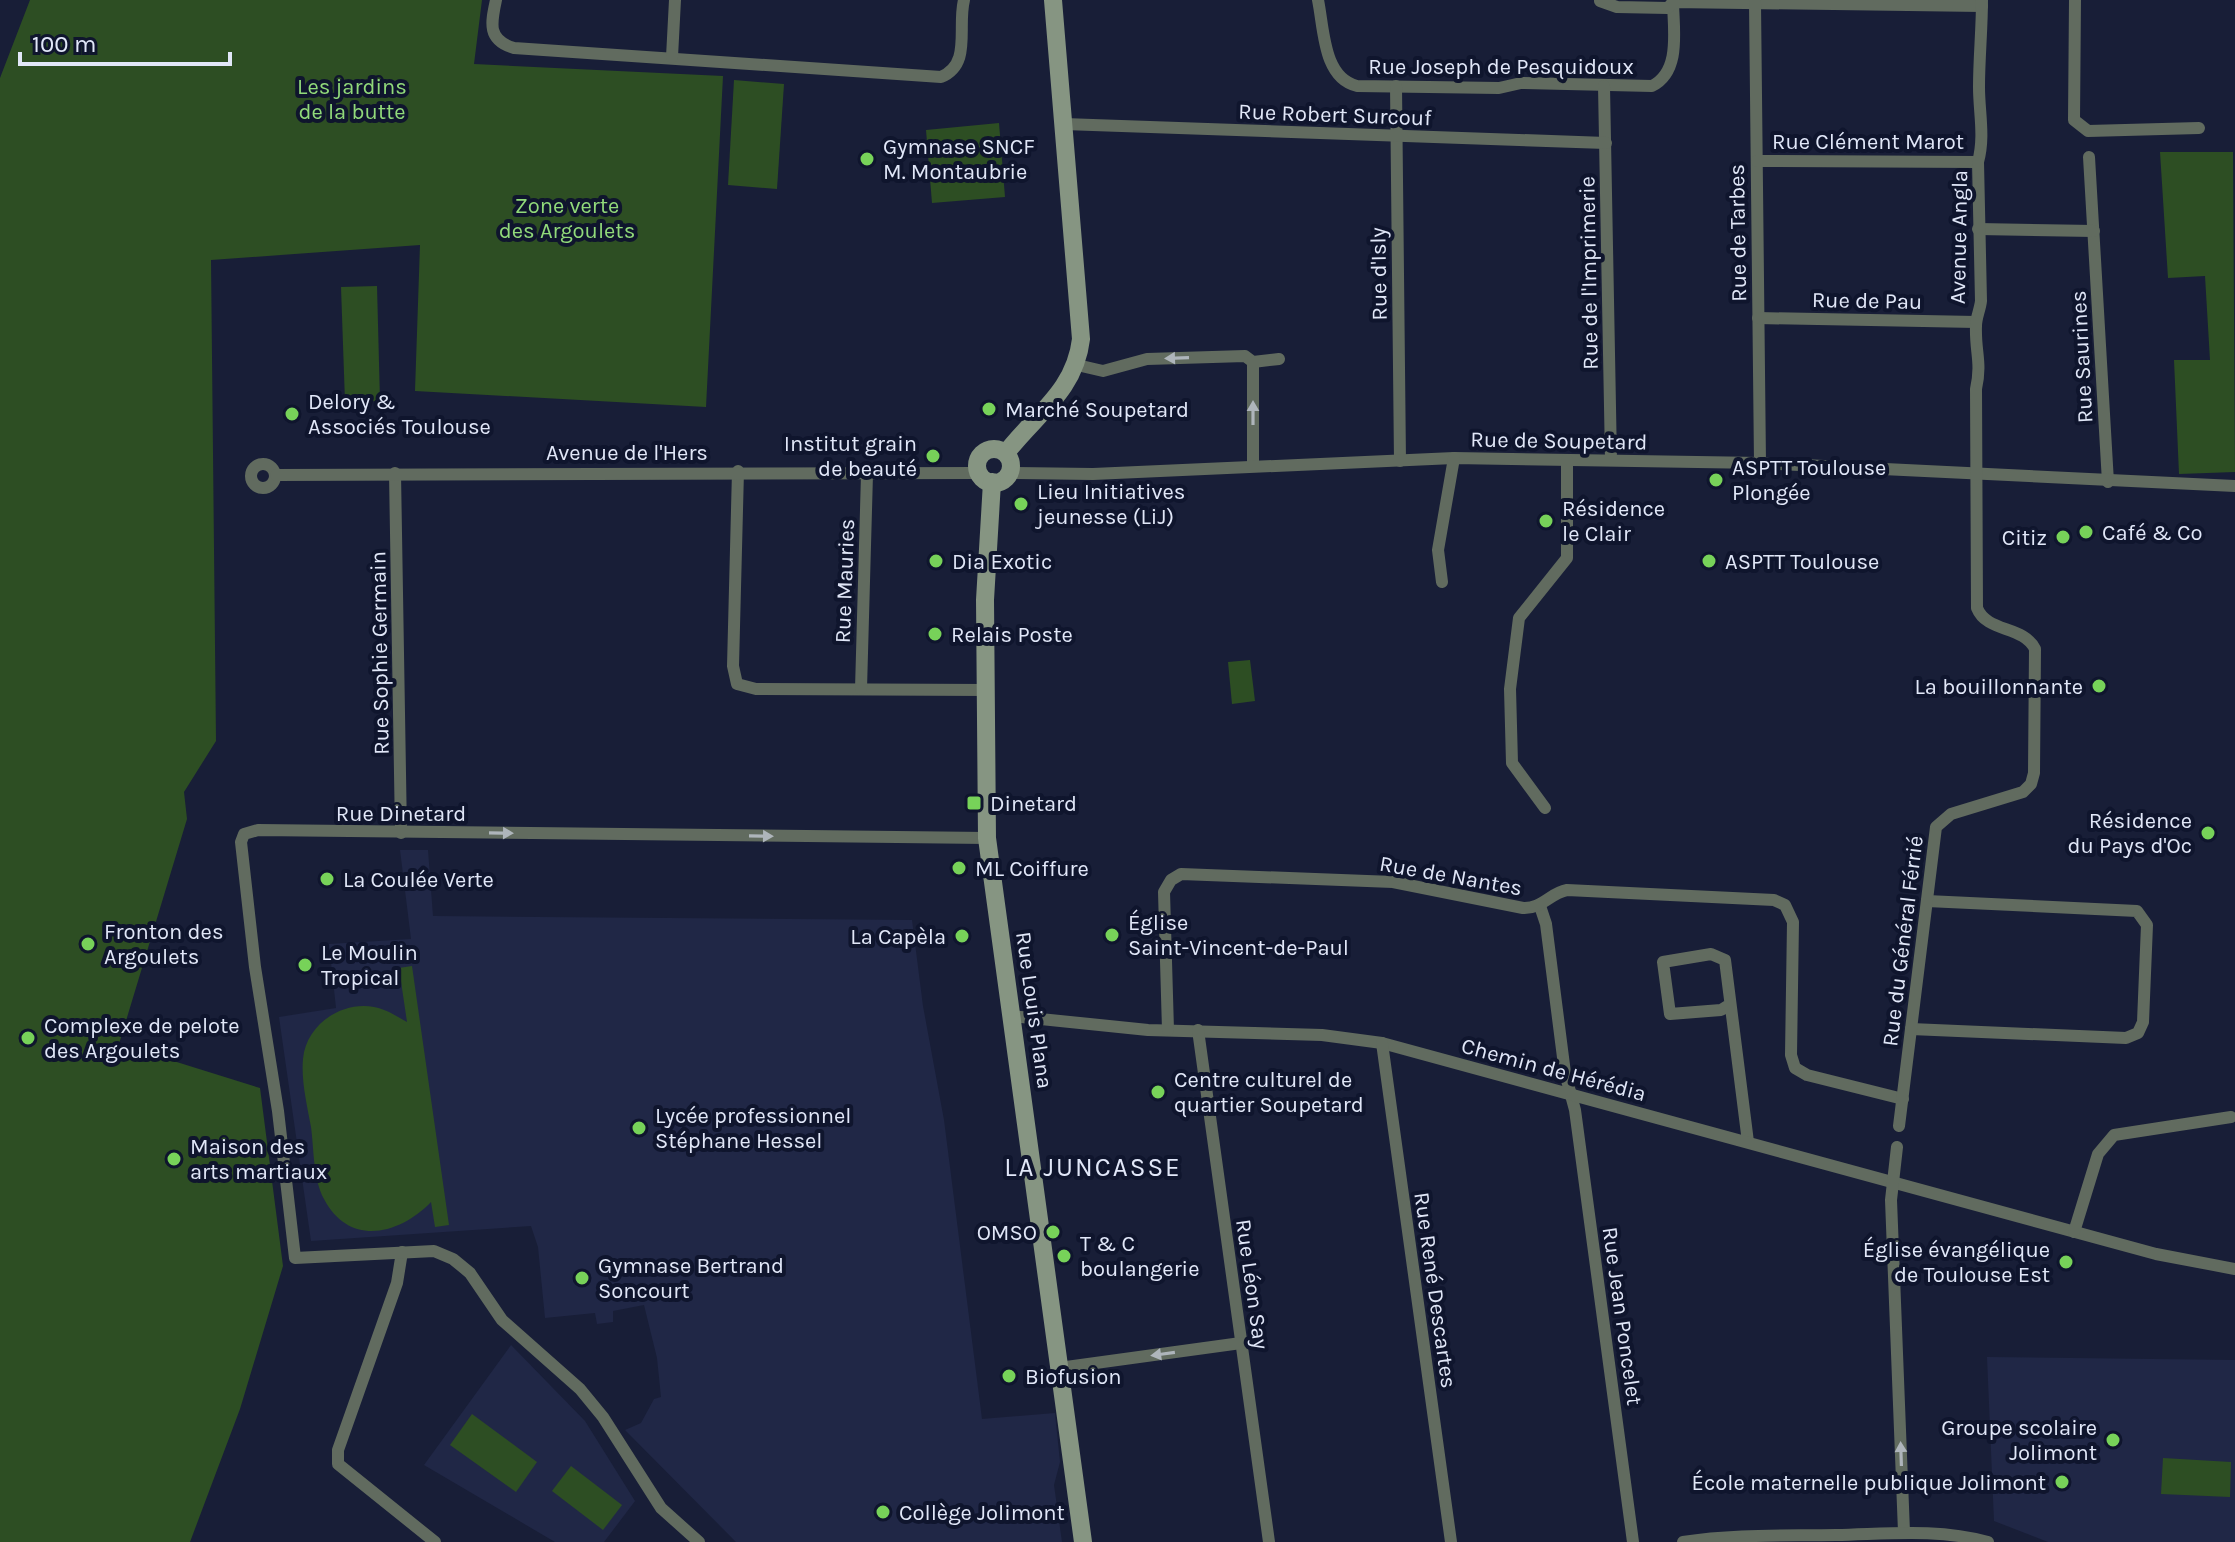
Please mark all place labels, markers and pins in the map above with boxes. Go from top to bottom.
place label: Gymnase SNCF M. Montaubrie [883,134,1035,185]
marker: Gymnase SNCF M. Montaubrie [858,150,876,168]
place label: Delory & Associés Toulouse [308,389,491,440]
place label: Marché Soupetard [1005,397,1189,423]
marker: Marché Soupetard [980,400,998,418]
marker: Delory & Associés Toulouse [283,405,301,423]
place label: Institut grain de beauté [784,431,917,482]
marker: Institut grain de beauté [924,447,942,465]
place label: ASPTT Toulouse Plongée [1732,455,1886,506]
marker: ASPTT Toulouse Plongée [1707,471,1725,489]
place label: Lieu Initiatives jeunesse (LiJ) [1035,479,1185,530]
marker: Lieu Initiatives jeunesse (LiJ) [1012,495,1030,513]
place label: Résidence le Clair [1562,496,1665,547]
marker: Résidence le Clair [1537,512,1555,530]
place label: Café & Co [2102,520,2203,546]
marker: Café & Co [2077,523,2095,541]
place label: Citiz [2002,525,2047,551]
marker: Citiz [2054,528,2072,546]
place label: Dia Exotic [952,549,1052,575]
place label: ASPTT Toulouse [1725,549,1879,575]
marker: Dia Exotic [927,552,945,570]
marker: ASPTT Toulouse [1700,552,1718,570]
place label: Relais Poste [951,622,1073,648]
marker: Relais Poste [926,625,944,643]
place label: La bouillonnante [1915,674,2083,700]
marker: La bouillonnante [2090,677,2108,695]
place label: Dinetard [990,791,1077,817]
marker: Dinetard [965,794,983,812]
place label: Résidence du Pays d'Oc [2068,808,2192,859]
marker: Résidence du Pays d'Oc [2199,824,2217,842]
place label: ML Coiffure [975,856,1089,882]
marker: ML Coiffure [950,859,968,877]
place label: La Coulée Verte [343,867,494,893]
marker: La Coulée Verte [318,870,336,888]
place label: Église Saint-Vincent-de-Paul [1128,909,1349,961]
place label: Fronton des Argoulets [104,919,223,970]
place label: La Capèla [850,924,946,950]
marker: Église Saint-Vincent-de-Paul [1103,926,1121,944]
marker: La Capèla [953,927,971,945]
marker: Fronton des Argoulets [79,935,97,953]
place label: Le Moulin Tropical [321,940,418,991]
marker: Le Moulin Tropical [296,956,314,974]
place label: Complexe de pelote des Argoulets [44,1013,240,1064]
marker: Complexe de pelote des Argoulets [19,1029,37,1047]
place label: Centre culturel de quartier Soupetard [1174,1067,1364,1118]
marker: Centre culturel de quartier Soupetard [1149,1083,1167,1101]
place label: Lycée professionnel Stéphane Hessel [655,1103,851,1154]
marker: Lycée professionnel Stéphane Hessel [630,1119,648,1137]
place label: Maison des arts martiaux [190,1134,327,1185]
marker: Maison des arts martiaux [165,1150,183,1168]
place label: OMSO [977,1220,1037,1246]
marker: OMSO [1044,1223,1062,1241]
place label: T & C boulangerie [1080,1231,1199,1282]
place label: Église évangélique de Toulouse Est [1863,1236,2050,1288]
marker: T & C boulangerie [1055,1247,1073,1265]
place label: Gymnase Bertrand Soncourt [598,1253,784,1304]
marker: Église évangélique de Toulouse Est [2057,1253,2075,1271]
marker: Gymnase Bertrand Soncourt [573,1269,591,1287]
place label: Biofusion [1025,1364,1122,1390]
marker: Biofusion [1000,1367,1018,1385]
place label: Groupe scolaire Jolimont [1941,1415,2097,1466]
marker: Groupe scolaire Jolimont [2104,1431,2122,1449]
place label: École maternelle publique Jolimont [1692,1469,2046,1496]
marker: École maternelle publique Jolimont [2053,1473,2071,1491]
place label: Collège Jolimont [899,1500,1065,1526]
marker: Collège Jolimont [874,1503,892,1521]

